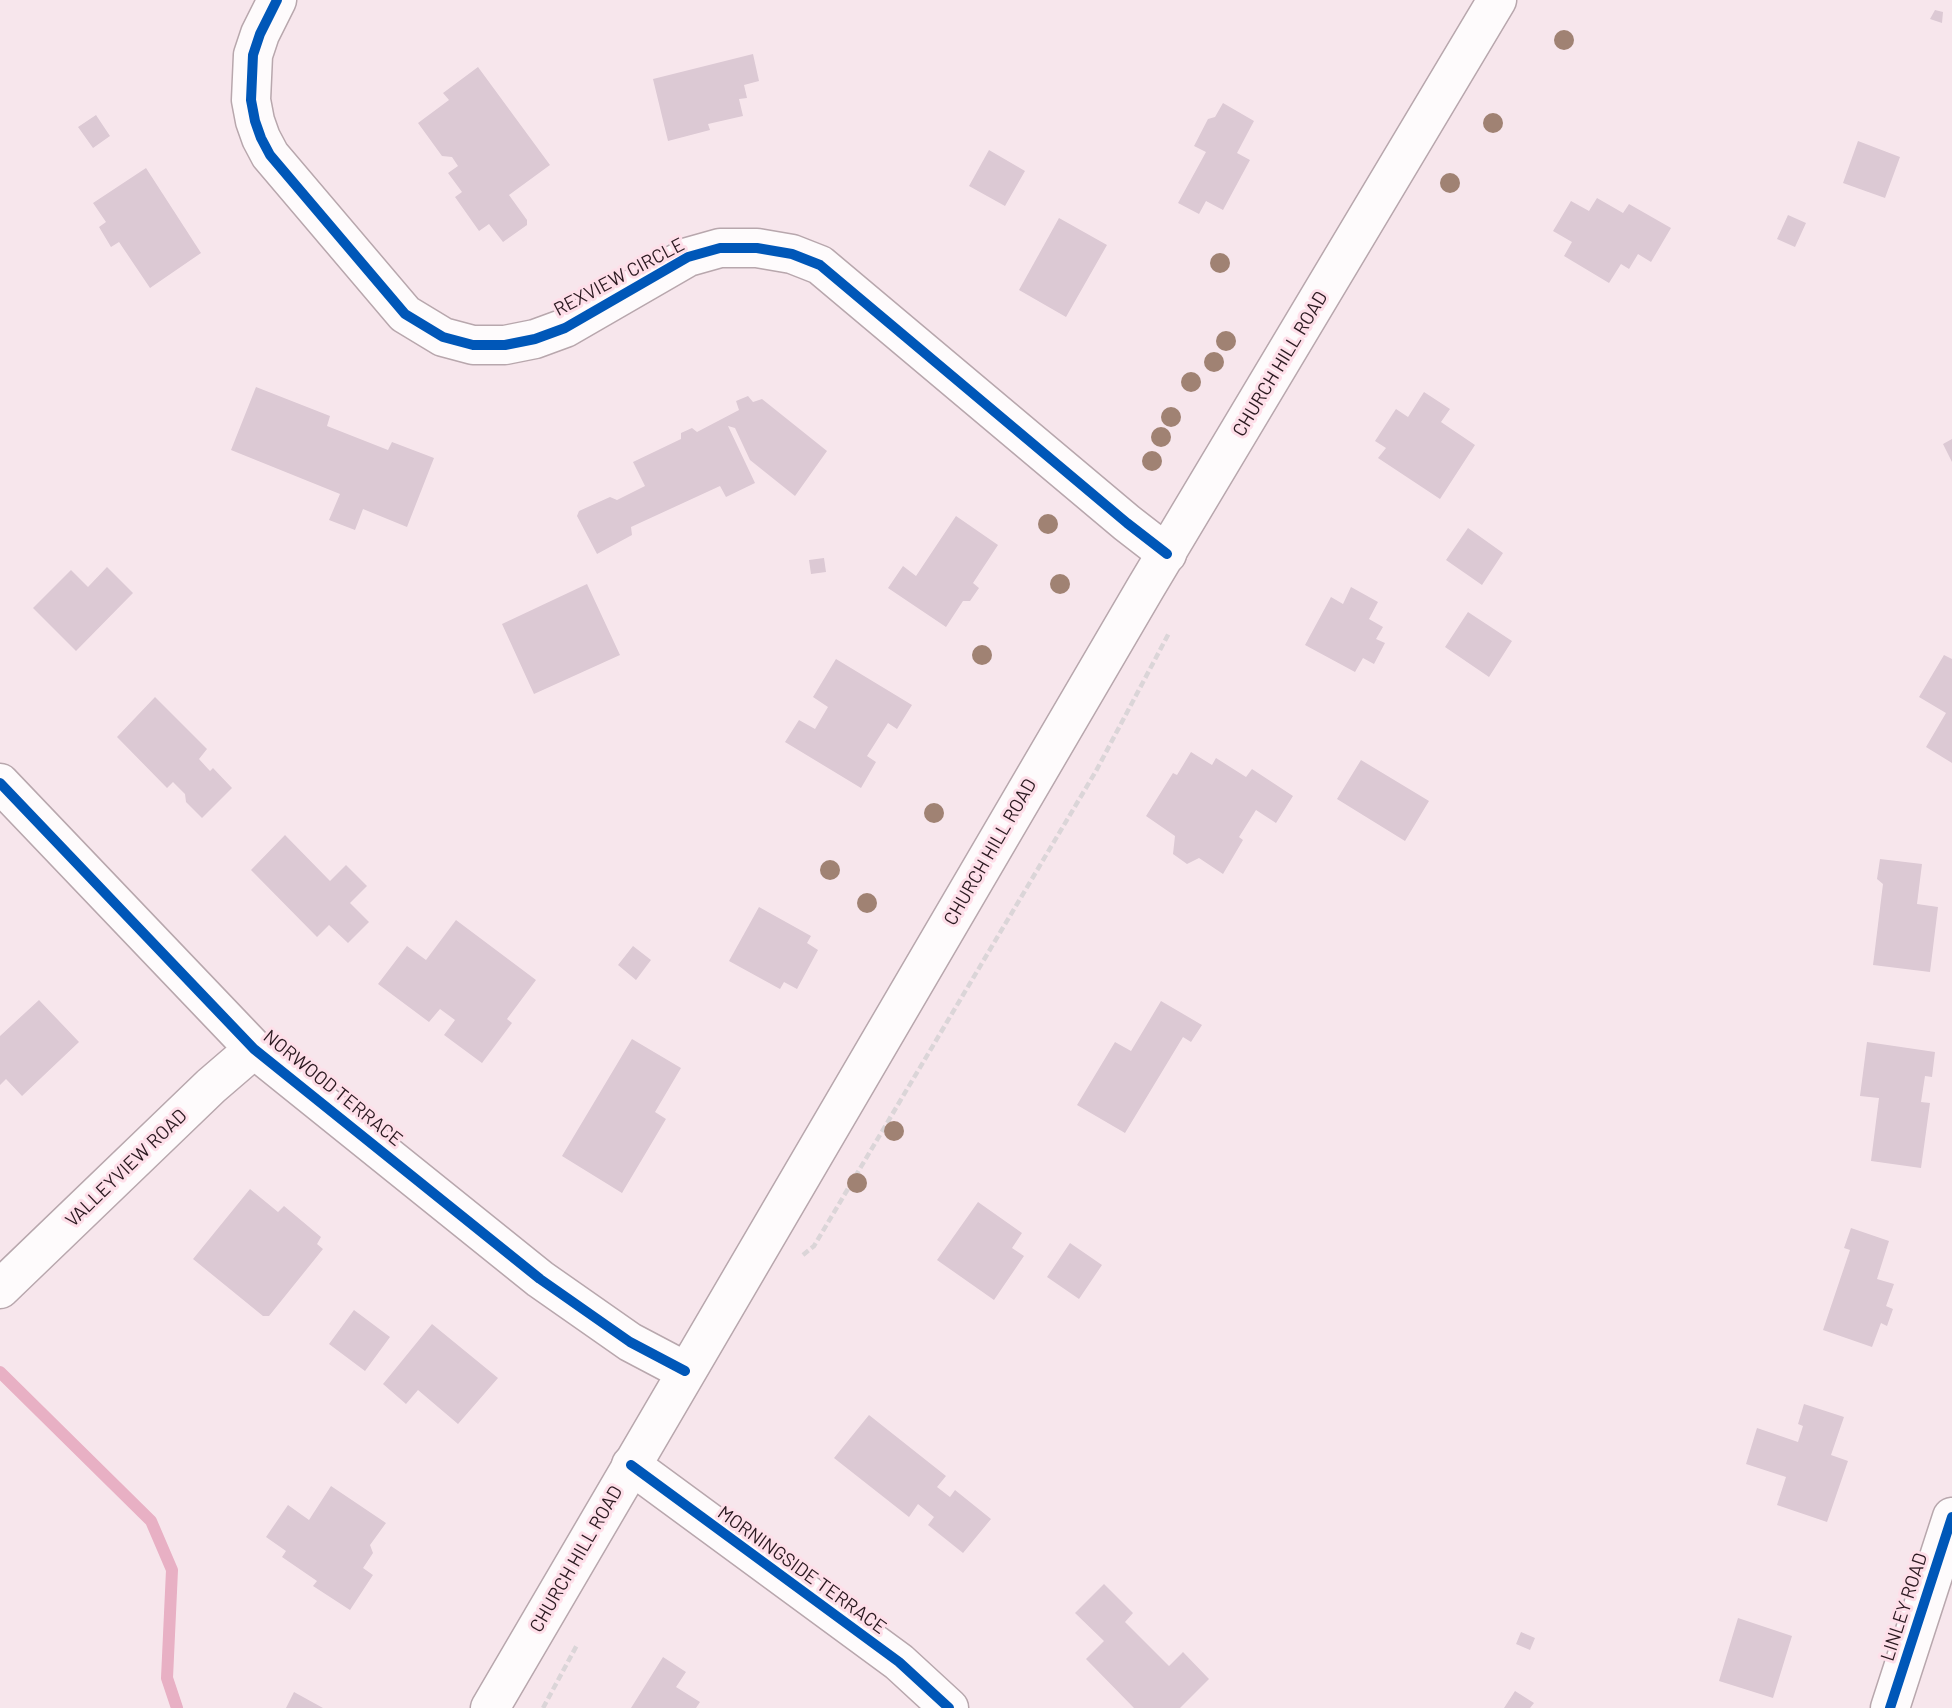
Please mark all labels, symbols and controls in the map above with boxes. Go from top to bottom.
street label: REXVIEW CIRCLE [550,233,688,321]
street label: CHURCH HILL ROAD [1228,287,1332,441]
street label: CHURCH HILL ROAD [939,775,1041,929]
street label: NORWOOD TERRACE [259,1025,407,1151]
street label: VALLEYVIEW ROAD [61,1104,191,1232]
street label: CHURCH HILL ROAD [525,1482,627,1636]
street label: MORNINGSIDE TERRACE [713,1501,891,1639]
street label: LINLEY ROAD [1876,1550,1932,1664]

